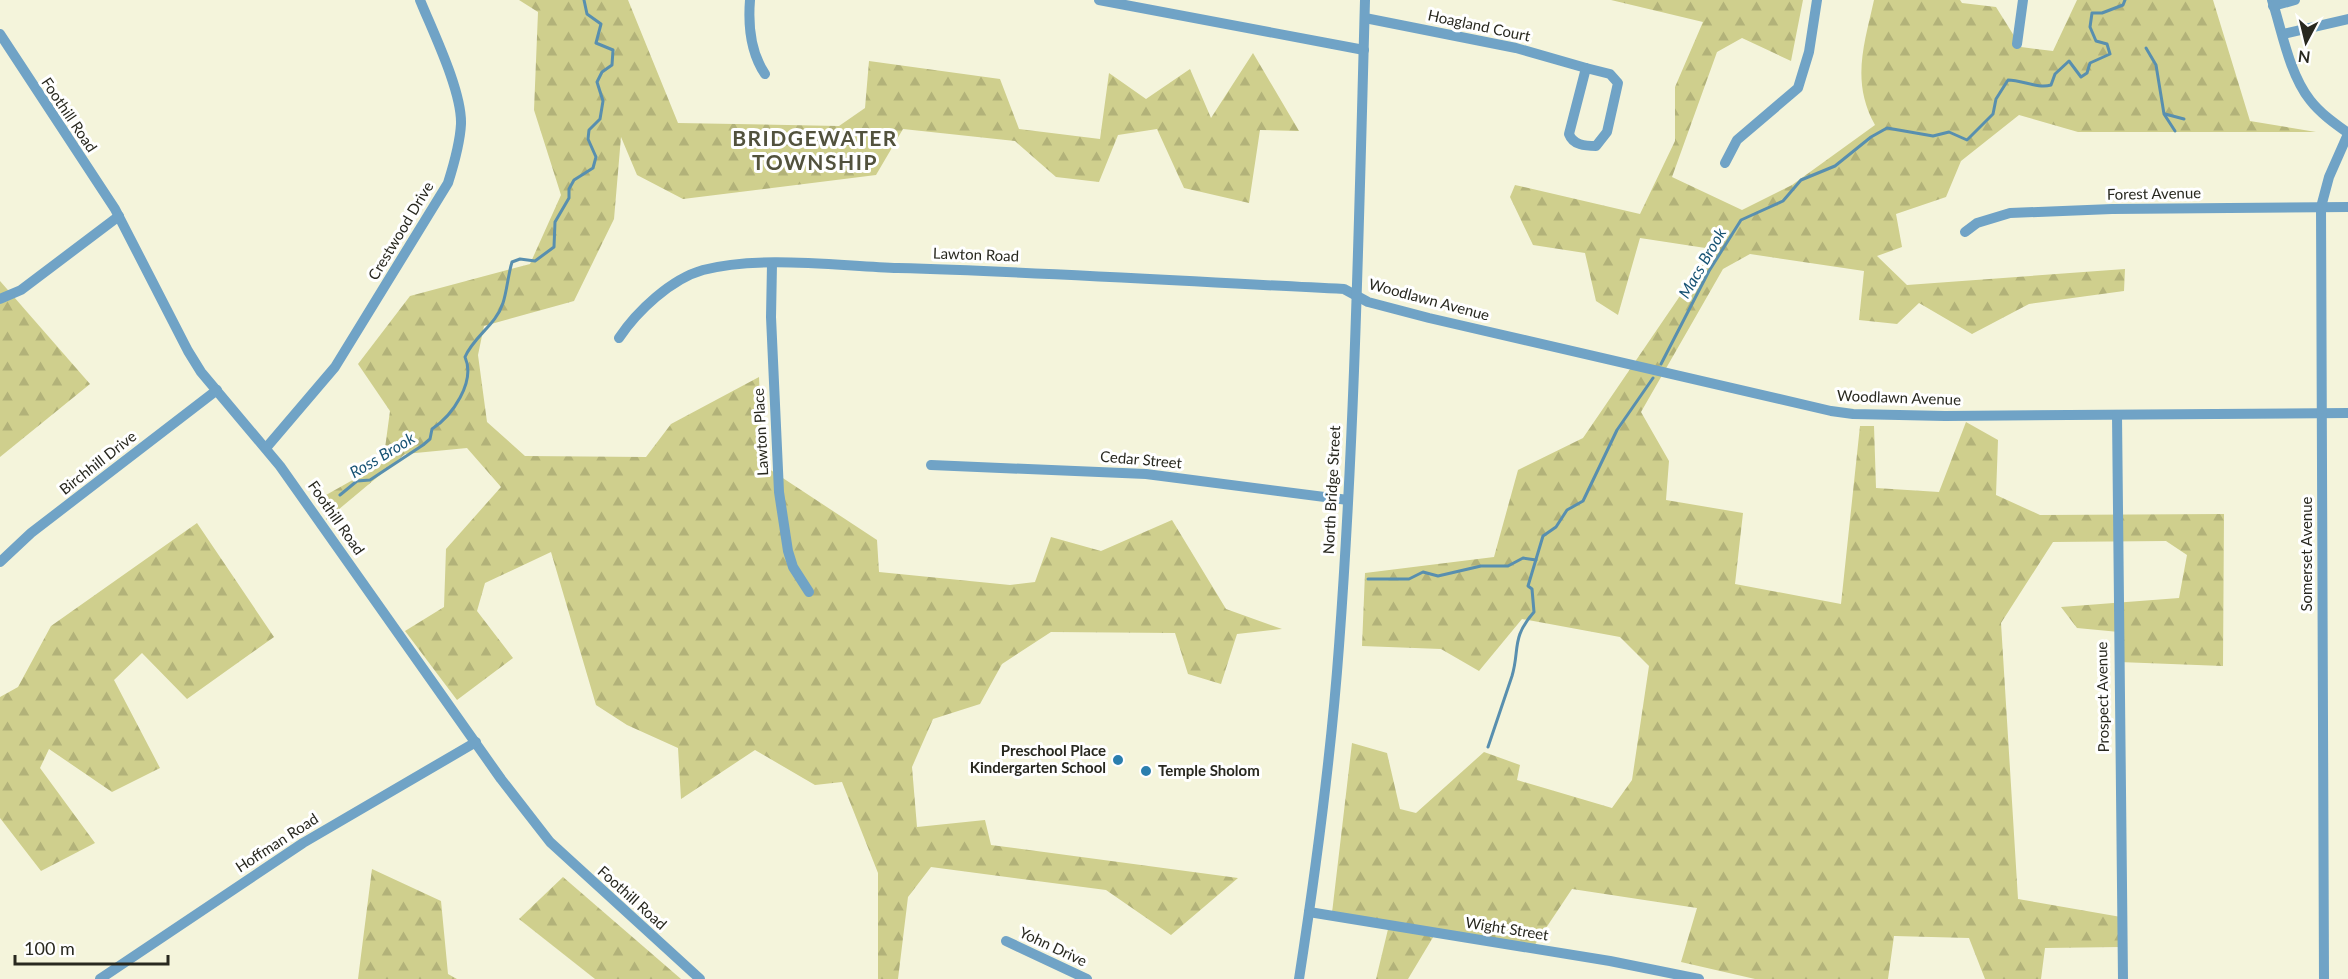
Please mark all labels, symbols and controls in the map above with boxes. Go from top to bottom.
street label: Hoagland Court [1426,5,1533,45]
north arrow [2276,12,2336,72]
text: N [2297,47,2311,68]
street label: Foothill Road [38,74,101,155]
district label: BRIDGEWATER TOWNSHIP [732,125,898,174]
street label: Crestwood Drive [364,178,437,283]
street label: Forest Avenue [2107,183,2201,203]
water label: Macs Brook [1674,224,1729,301]
street label: Lawton Road [933,244,1019,264]
street label: Woodlawn Avenue [1367,274,1492,324]
street label: Woodlawn Avenue [1837,386,1961,408]
street label: Lawton Place [749,388,771,476]
street label: North Bridge Street [1319,425,1343,555]
street label: Birchhill Drive [55,427,139,498]
water label: Ross Brook [346,428,418,481]
street label: Cedar Street [1099,446,1183,472]
street label: Foothill Road [305,477,369,558]
street label: Somerset Avenue [2297,496,2315,612]
street label: Prospect Avenue [2092,641,2112,753]
place label: Preschool Place Kindergarten School [970,741,1106,776]
marker: Preschool Place Kindergarten School [1111,753,1125,767]
place label: Temple Sholom [1158,761,1260,779]
marker: Temple Sholom [1139,764,1153,778]
street label: Hoffman Road [232,809,321,876]
street label: Foothill Road [595,862,671,933]
street label: Wight Street [1464,913,1551,944]
street label: Yohn Drive [1017,923,1090,970]
scale bar [15,928,168,966]
text: 100 m [24,937,75,959]

